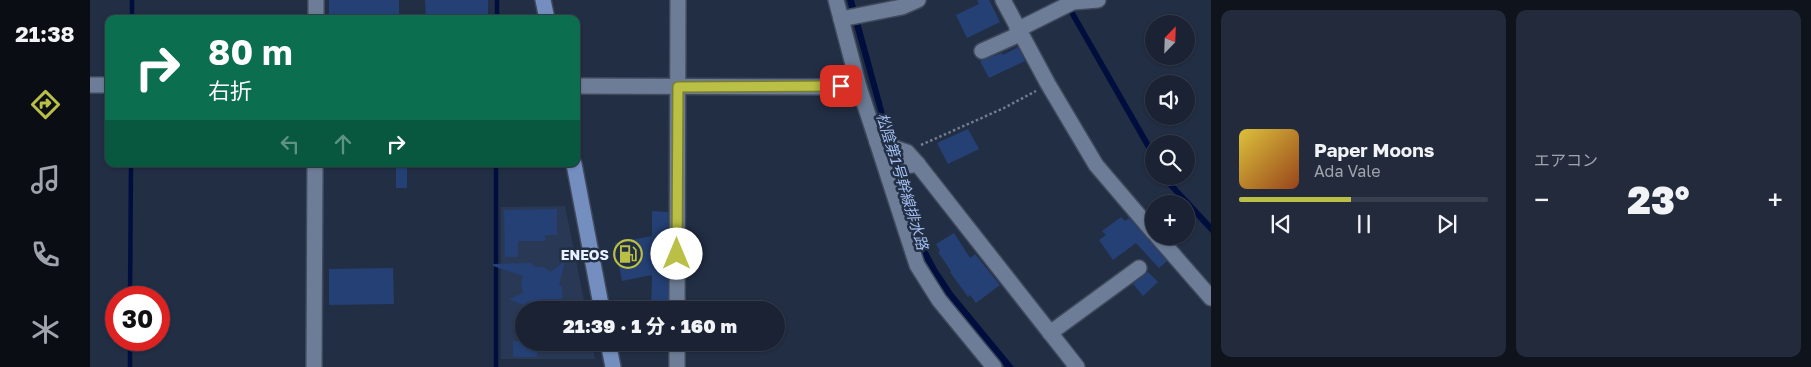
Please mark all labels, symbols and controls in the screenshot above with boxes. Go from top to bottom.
north arrow [1145,15,1195,65]
map controls [1145,15,1195,245]
text: 21:38 [15,20,75,47]
text: 80 m [208,31,293,73]
icon: right [125,35,190,100]
pin [820,65,862,107]
icon: arrive [827,72,855,100]
button: sound [1145,75,1195,125]
text: 右折 [208,77,252,104]
icon: directions [28,87,63,122]
water label: 松陰第1号幹線排水路 [874,110,933,254]
icon: left [276,130,304,158]
icon: ahead [329,130,357,158]
icon: right [382,130,410,158]
button: search [1145,135,1195,185]
text: Paper Moons [1314,138,1434,161]
text: エアコン [1534,150,1598,170]
text: Ada Vale [1314,161,1380,181]
icon: music [28,162,63,197]
text: 23° [1627,177,1690,222]
text: − [1534,183,1549,216]
text: + [1768,183,1783,216]
button: + [1145,195,1195,245]
icon: previous [1267,210,1295,238]
icon: pause [1350,210,1378,238]
icon: next [1433,210,1461,238]
position arrow [650,227,702,279]
icon: phone [28,237,63,272]
fuel station icon: ENEOS [613,239,643,269]
place label: ENEOS [561,246,609,263]
speed limit sign: 30 [105,286,170,351]
icon: climate [28,312,63,347]
text: 21:39 · 1 分 · 160 m [563,314,737,337]

